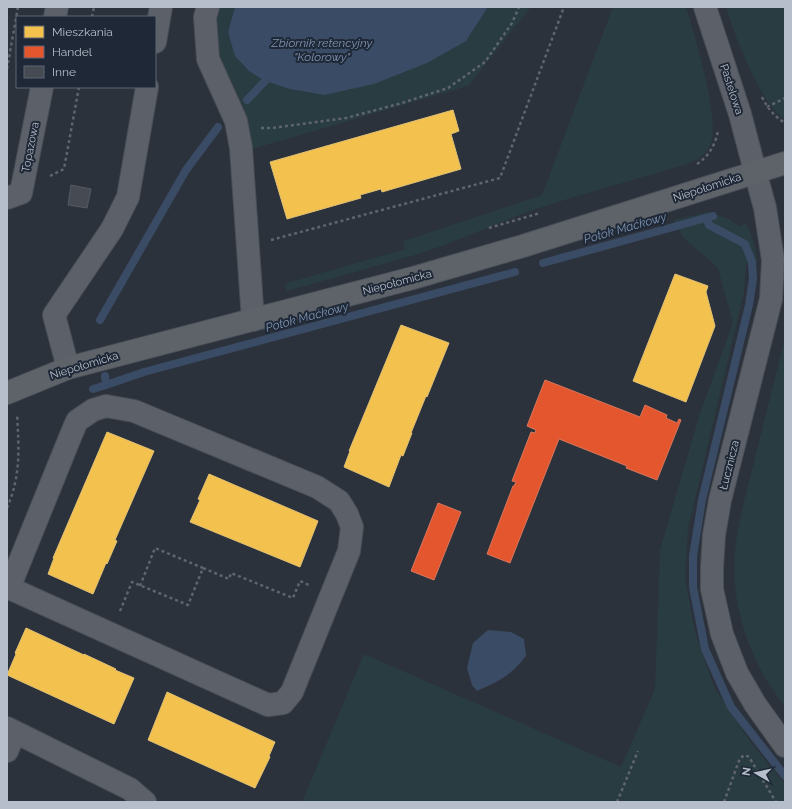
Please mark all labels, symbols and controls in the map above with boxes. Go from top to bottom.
legend [16,16,156,88]
text: Mieszkania [52,25,113,39]
water label: Zbiornik retencyjny "Kolorowy" [271,36,374,64]
text: Handel [52,45,93,59]
street label: Pastelowa [717,62,746,116]
text: Inne [52,65,76,79]
street label: Topazowa [19,121,42,173]
street label: Niepołomicka [671,170,743,205]
water label: Potok Maćkowy [582,209,669,246]
street label: Niepołomicka [361,267,433,298]
water label: Potok Maćkowy [264,299,351,335]
street label: Niepołomicka [48,349,120,382]
street label: Łucznicza [717,439,742,491]
north arrow [736,753,776,793]
text: N [740,766,754,777]

